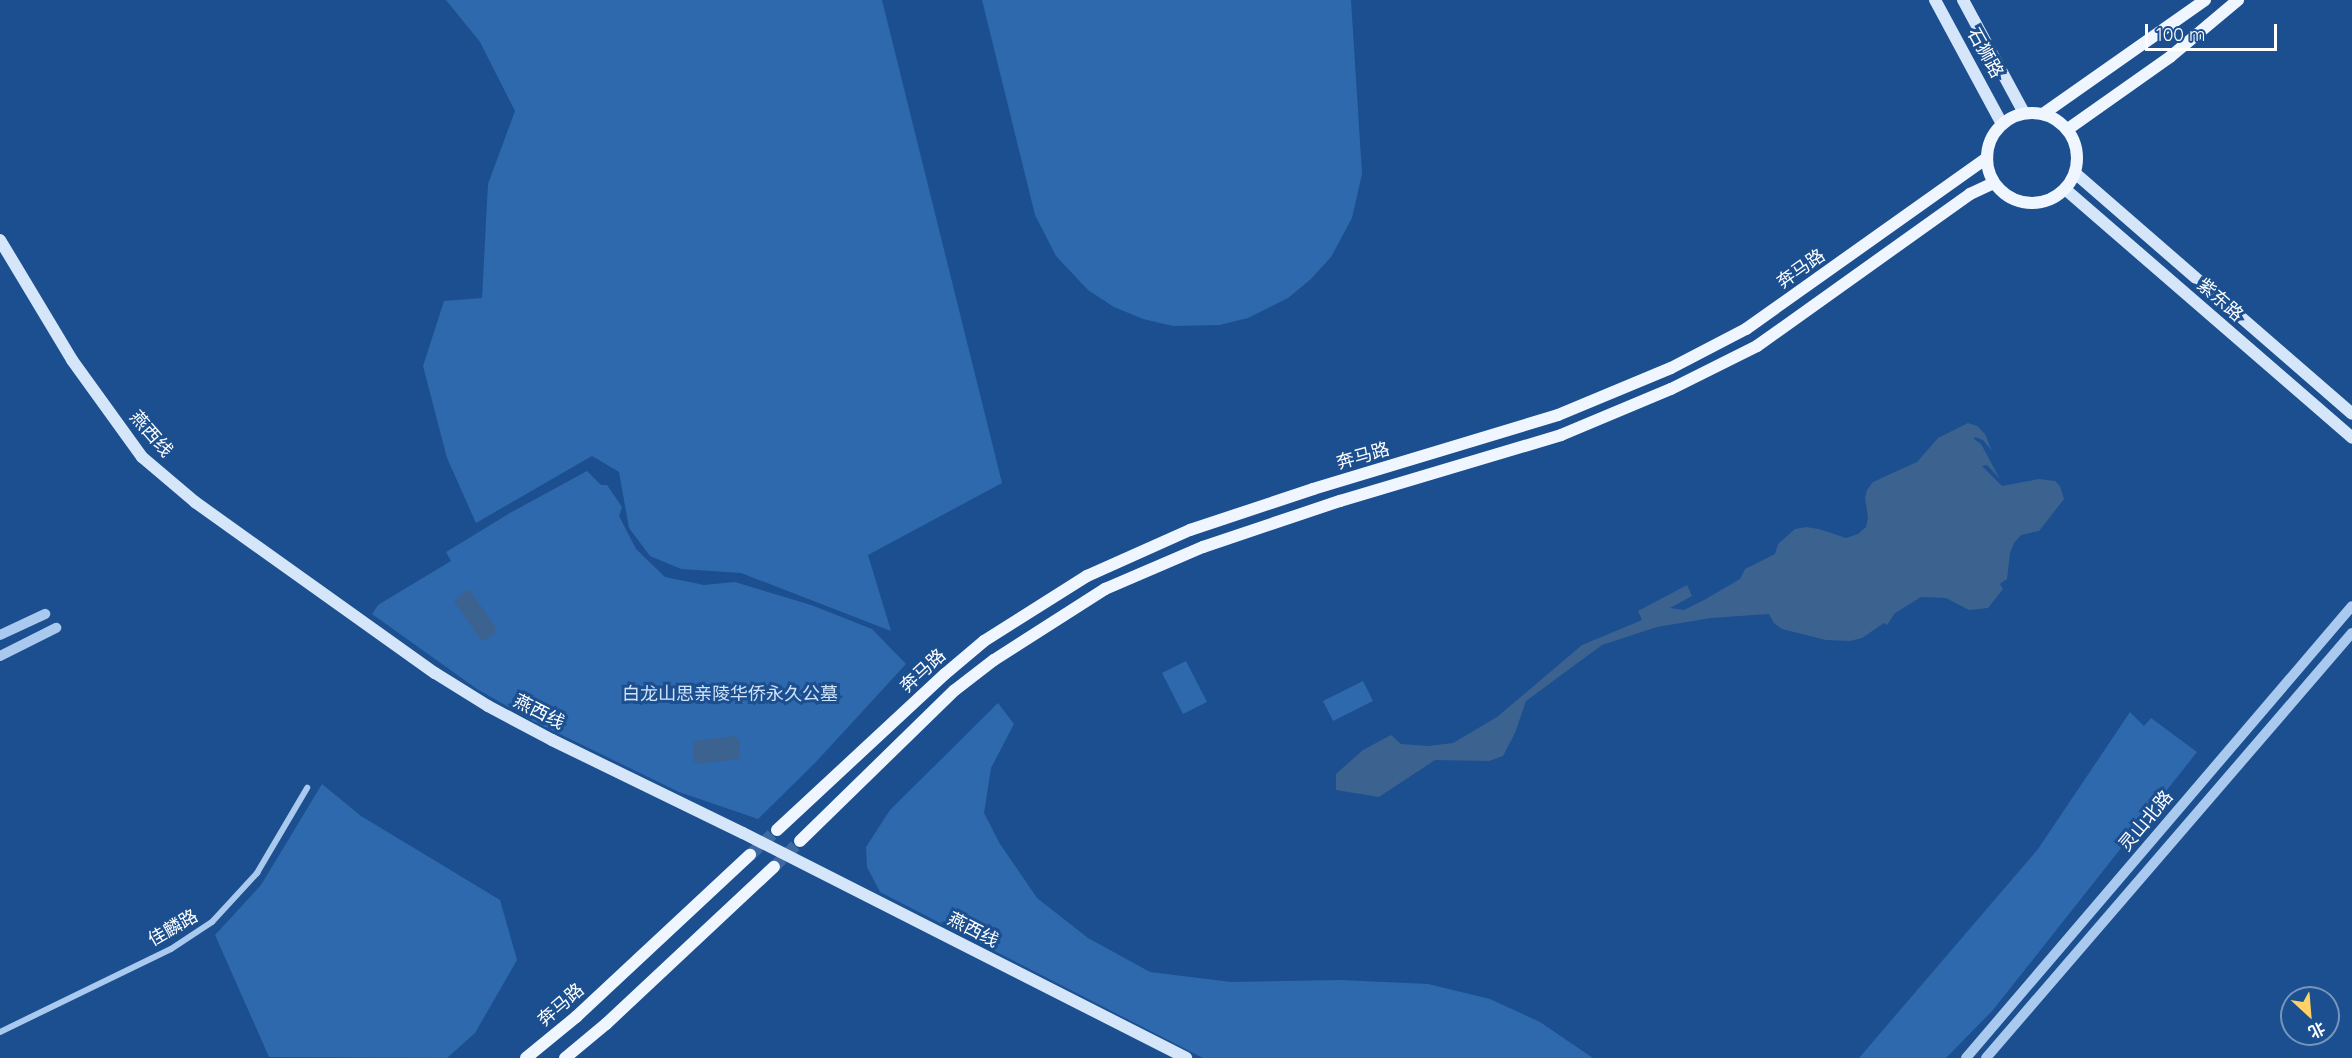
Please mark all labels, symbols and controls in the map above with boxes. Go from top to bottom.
scale bar [2148,12,2280,50]
text: 100 m [2156,23,2205,46]
street label: 石狮路 [1962,24,2008,82]
street label: 奔马路 [1773,245,1829,293]
street label: 紫东路 [2193,274,2247,326]
street label: 燕西线 [125,407,177,461]
street label: 奔马路 [1334,438,1392,474]
street label: 奔马路 [896,645,950,697]
park label: 白龙山思亲陵华侨永久公墓 [622,683,838,705]
street label: 燕西线 [510,690,568,734]
street label: 灵山北路 [2115,786,2177,856]
street label: 佳麟路 [144,905,202,951]
street label: 燕西线 [944,908,1002,952]
street label: 奔马路 [534,979,588,1031]
north arrow [2280,986,2340,1046]
text: 北 [2305,1018,2329,1043]

